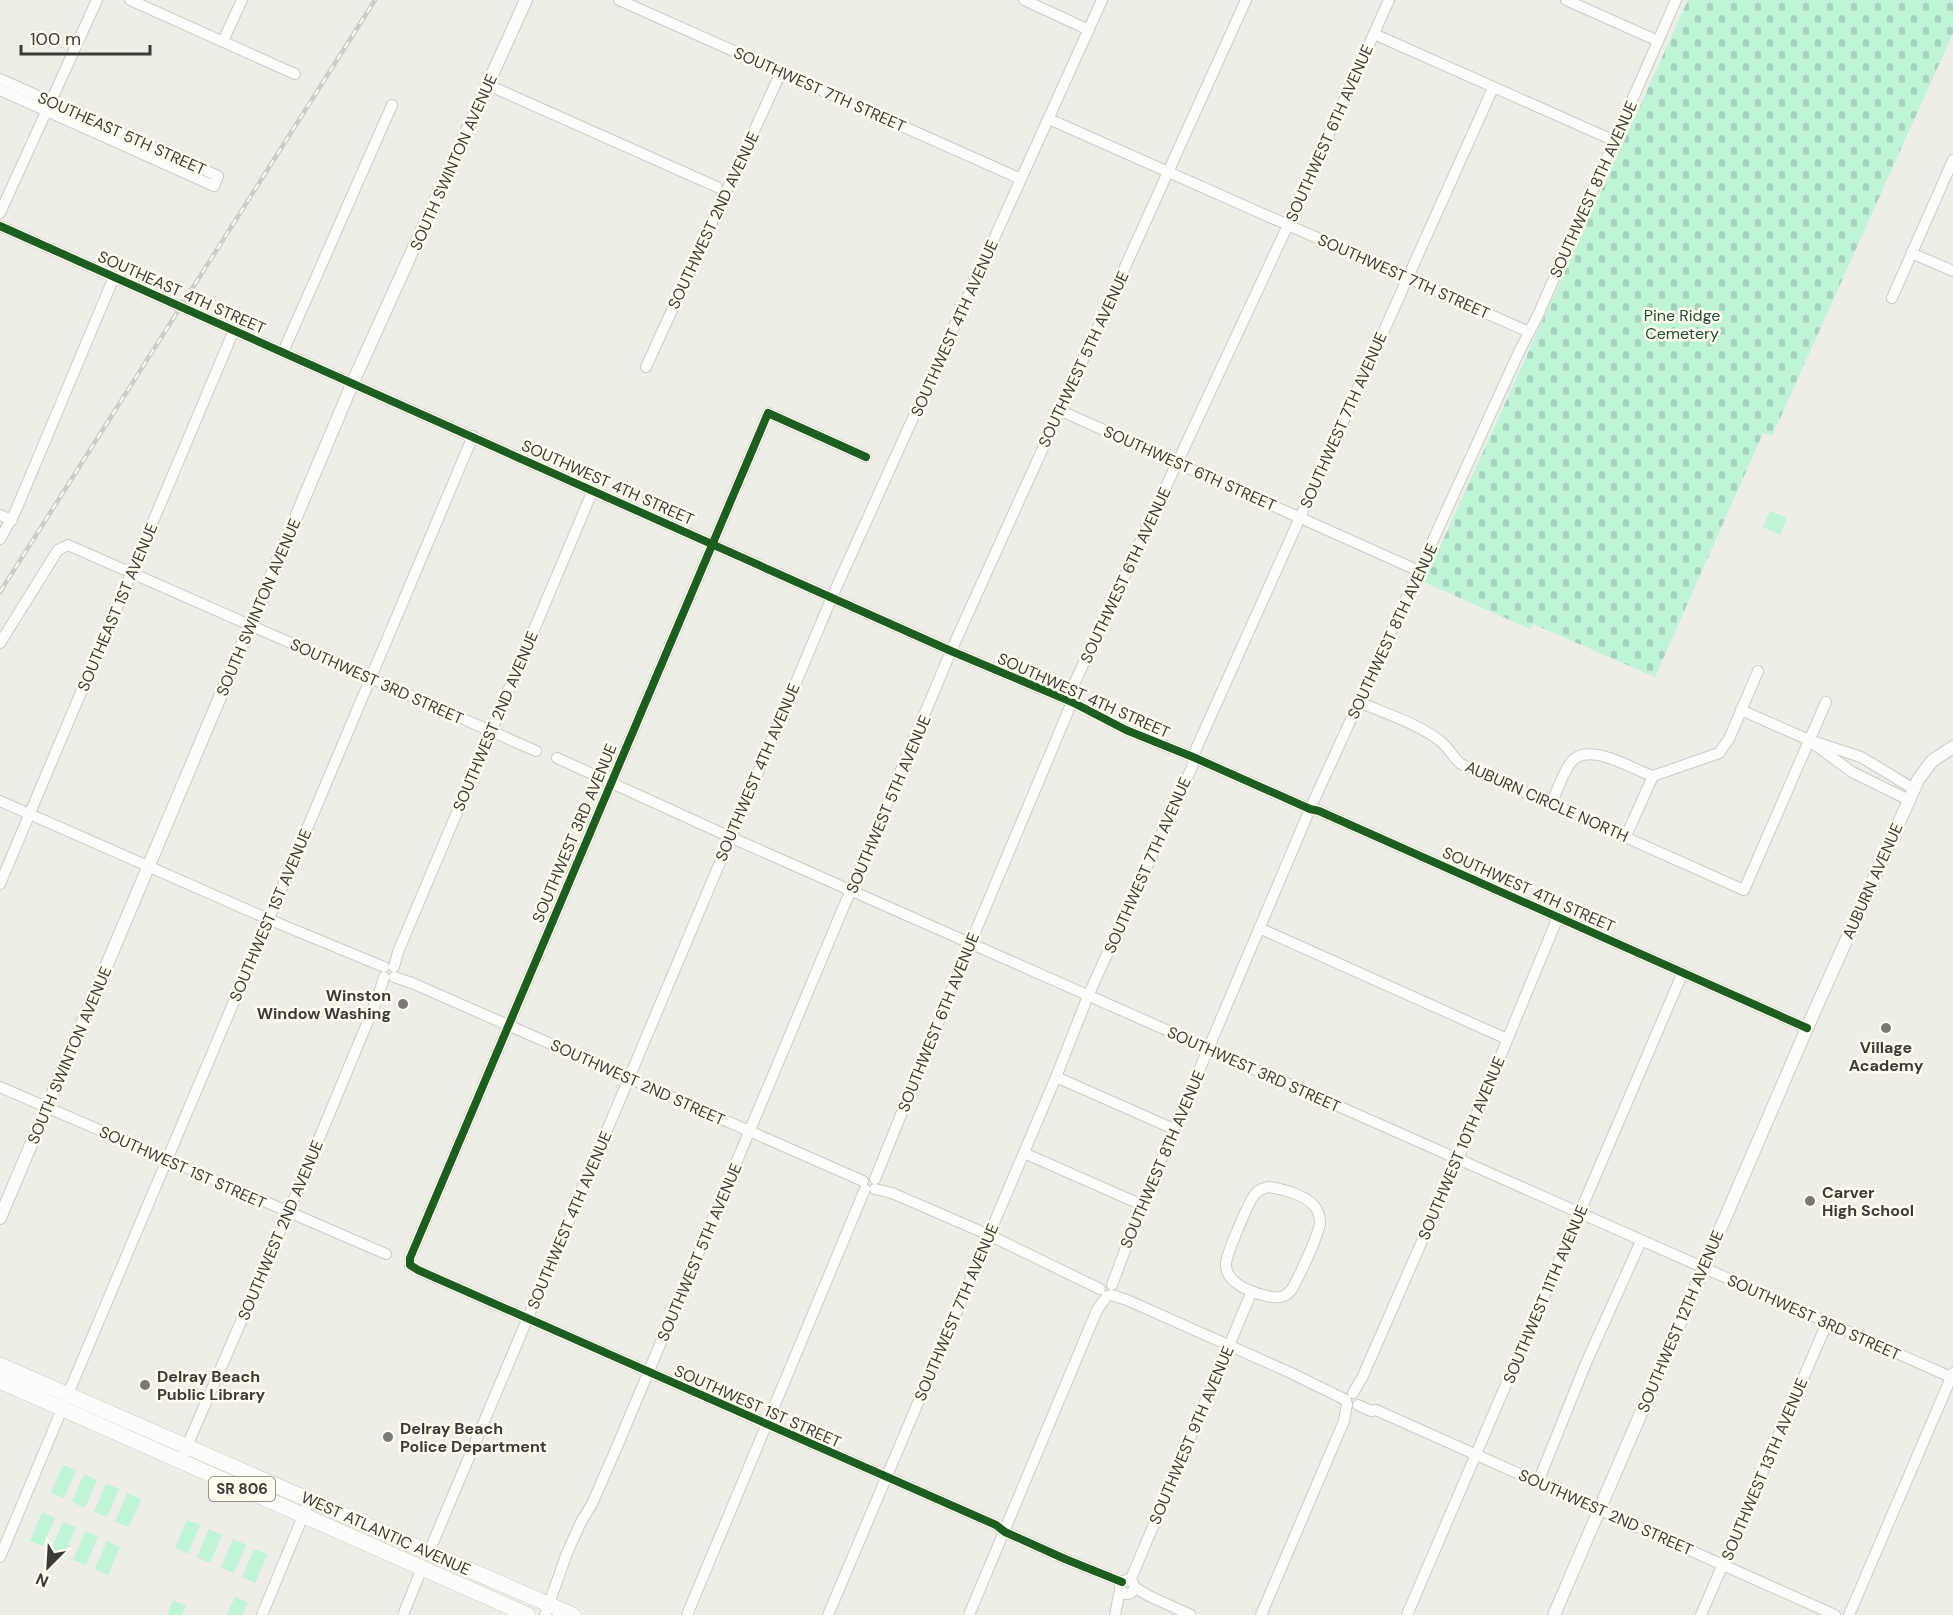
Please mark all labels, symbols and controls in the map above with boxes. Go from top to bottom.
scale bar [21,18,150,56]
text: 100 m [30,27,81,51]
street label: SOUTHWEST 6TH AVENUE [1281,41,1378,225]
street label: SOUTHWEST 7TH STREET [731,42,909,137]
street label: SOUTH SWINTON AVENUE [405,71,502,254]
street label: SOUTHEAST 5TH STREET [34,87,209,180]
street label: SOUTHWEST 8TH AVENUE [1545,97,1642,281]
street label: SOUTHWEST 2ND AVENUE [663,128,764,312]
street label: SOUTHWEST 7TH STREET [1315,229,1493,324]
street label: SOUTHWEST 4TH AVENUE [906,237,1003,420]
street label: SOUTHEAST 4TH STREET [95,246,269,339]
street label: SOUTHWEST 5TH AVENUE [1033,268,1133,451]
park label: Pine Ridge Cemetery [1644,305,1720,344]
street label: SOUTHWEST 7TH AVENUE [1295,329,1392,512]
street label: SOUTHWEST 6TH STREET [1100,421,1279,516]
street label: SOUTHWEST 4TH STREET [518,435,697,530]
street label: SOUTHWEST 6TH AVENUE [1075,484,1176,667]
street label: SOUTH SWINTON AVENUE [211,515,305,699]
street label: SOUTHEAST 1ST AVENUE [73,520,162,694]
street label: SOUTHWEST 8TH AVENUE [1342,540,1442,722]
street label: SOUTHWEST 2ND AVENUE [448,628,543,814]
street label: SOUTHWEST 3RD STREET [287,634,467,729]
street label: SOUTHWEST 4TH STREET [994,648,1173,743]
street label: SOUTHWEST 4TH AVENUE [710,680,805,864]
street label: SOUTHWEST 5TH AVENUE [841,712,936,897]
street label: SOUTHWEST 3RD AVENUE [527,741,622,926]
street label: AUBURN CIRCLE NORTH [1462,756,1632,847]
street label: SOUTHWEST 7TH AVENUE [1099,774,1196,957]
street label: AUBURN AVENUE [1837,820,1907,943]
street label: SOUTHWEST 1ST AVENUE [225,826,316,1005]
street label: SOUTHWEST 4TH STREET [1439,842,1618,937]
street label: SOUTHWEST 6TH AVENUE [893,929,984,1115]
street label: SOUTH SWINTON AVENUE [22,963,116,1147]
place label: Winston Window Washing [257,985,391,1024]
marker: Winston Window Washing [396,997,410,1011]
marker: Village Academy [1879,1021,1893,1035]
street label: SOUTHWEST 3RD STREET [1164,1022,1344,1117]
street label: SOUTHWEST 2ND STREET [547,1034,728,1130]
place label: Village Academy [1849,1037,1924,1076]
street label: SOUTHWEST 10TH AVENUE [1413,1053,1510,1243]
street label: SOUTHWEST 8TH AVENUE [1115,1067,1210,1251]
street label: SOUTHWEST 1ST STREET [96,1121,270,1214]
street label: SOUTHWEST 4TH AVENUE [522,1128,617,1312]
street label: SOUTHWEST 2ND AVENUE [233,1137,328,1323]
street label: SOUTHWEST 5TH AVENUE [652,1160,747,1345]
place label: Carver High School [1822,1182,1914,1221]
marker: Carver High School [1803,1194,1817,1208]
street label: SOUTHWEST 11TH AVENUE [1498,1202,1593,1387]
street label: SOUTHWEST 7TH AVENUE [910,1220,1003,1404]
street label: SOUTHWEST 12TH AVENUE [1632,1227,1728,1416]
street label: SOUTHWEST 3RD STREET [1724,1270,1904,1365]
street label: SOUTHWEST 9TH AVENUE [1144,1343,1239,1528]
street label: SOUTHWEST 1ST STREET [671,1360,845,1453]
place label: Delray Beach Public Library [157,1366,266,1405]
street label: SOUTHWEST 13TH AVENUE [1716,1375,1812,1564]
marker: Delray Beach Public Library [138,1378,152,1392]
place label: Delray Beach Police Department [400,1418,547,1457]
marker: Delray Beach Police Department [381,1430,395,1444]
street label: SOUTHWEST 2ND STREET [1515,1464,1696,1560]
road number: SR 806 [209,1477,275,1501]
street label: WEST ATLANTIC AVENUE [298,1487,474,1580]
north arrow [18,1537,78,1597]
text: N [33,1568,52,1592]

